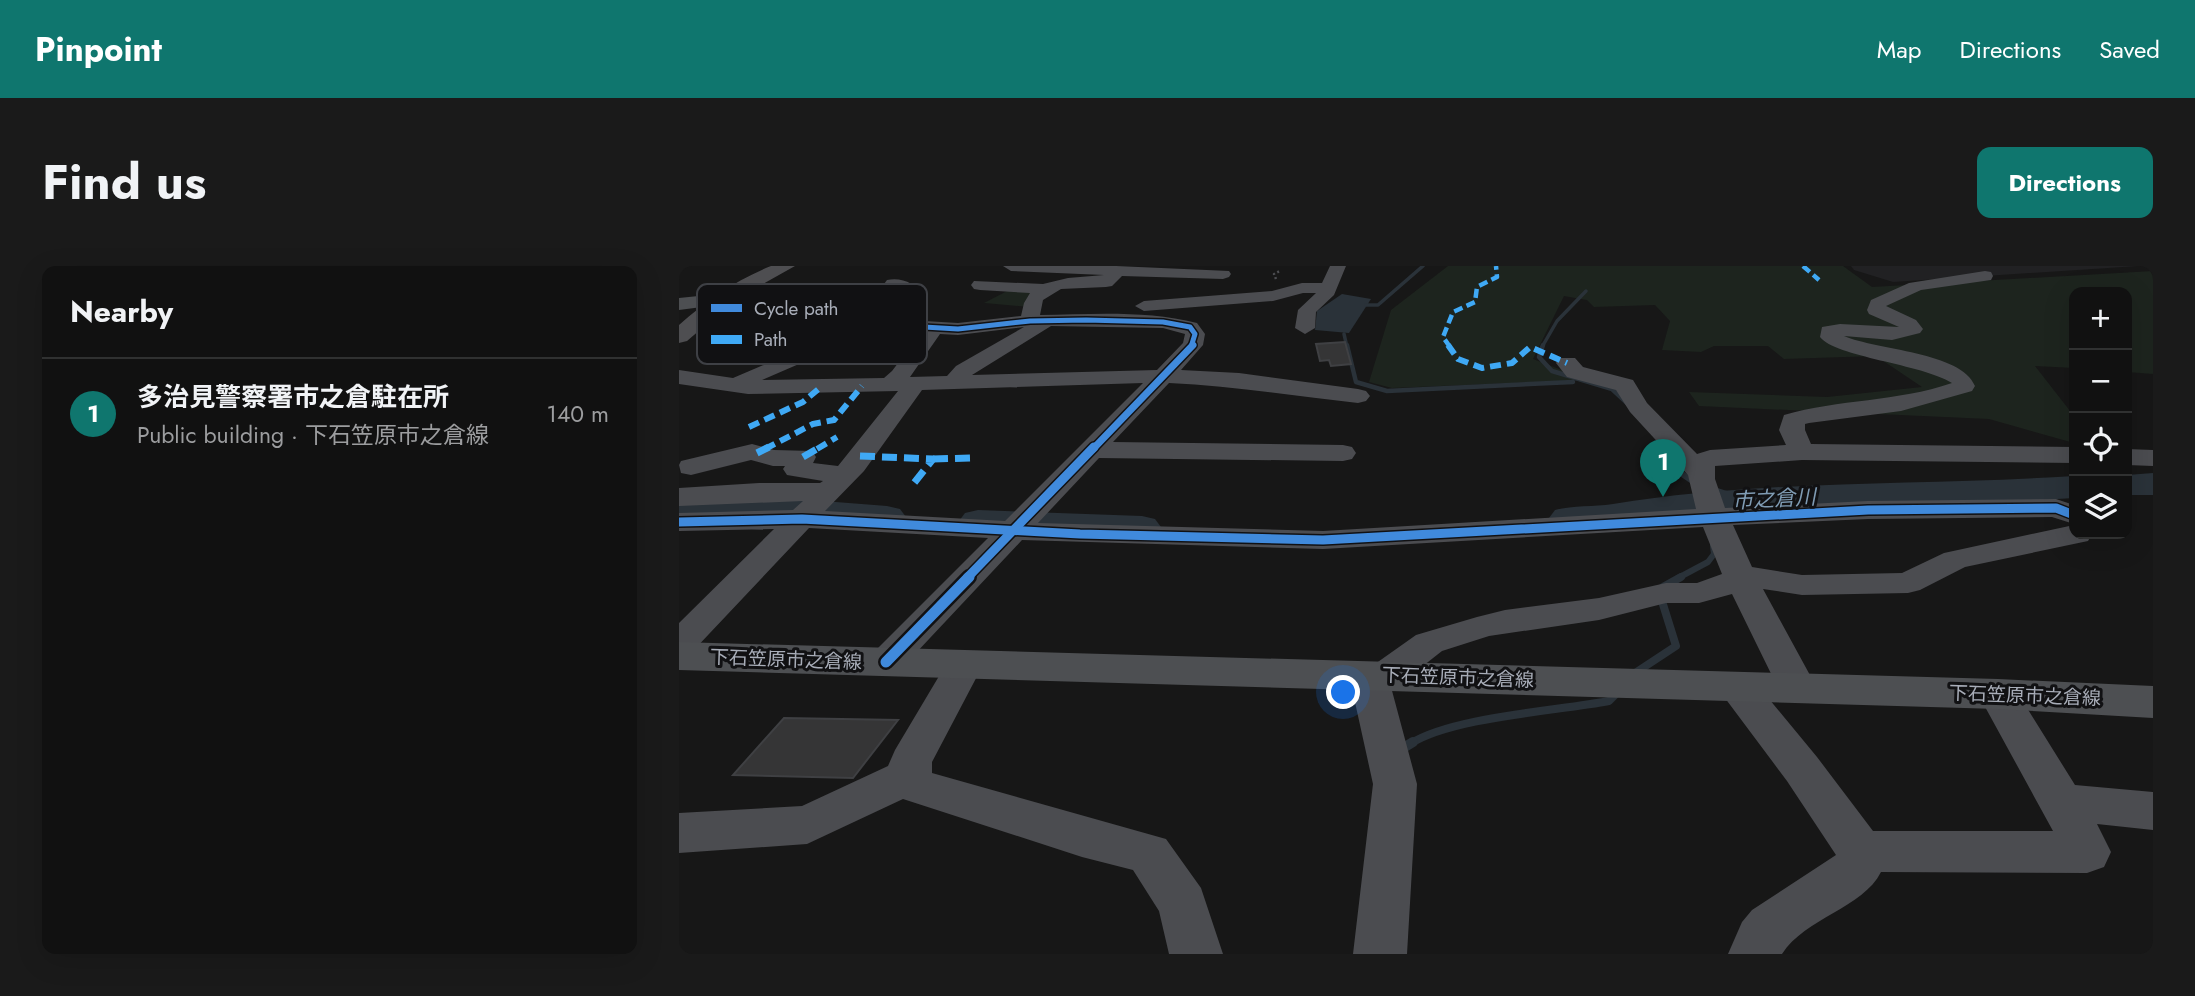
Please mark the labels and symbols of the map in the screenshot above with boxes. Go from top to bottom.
legend [697,284,927,364]
text: Cycle path [754,295,839,322]
text: Path [754,326,788,353]
pin: 1 [1640,439,1686,497]
water label: 市之倉川 [1731,482,1819,516]
street label: 下石笠原市之倉線 [710,643,862,676]
street label: 下石笠原市之倉線 [1382,661,1534,694]
your location [1326,675,1360,709]
street label: 下石笠原市之倉線 [1949,679,2101,712]

